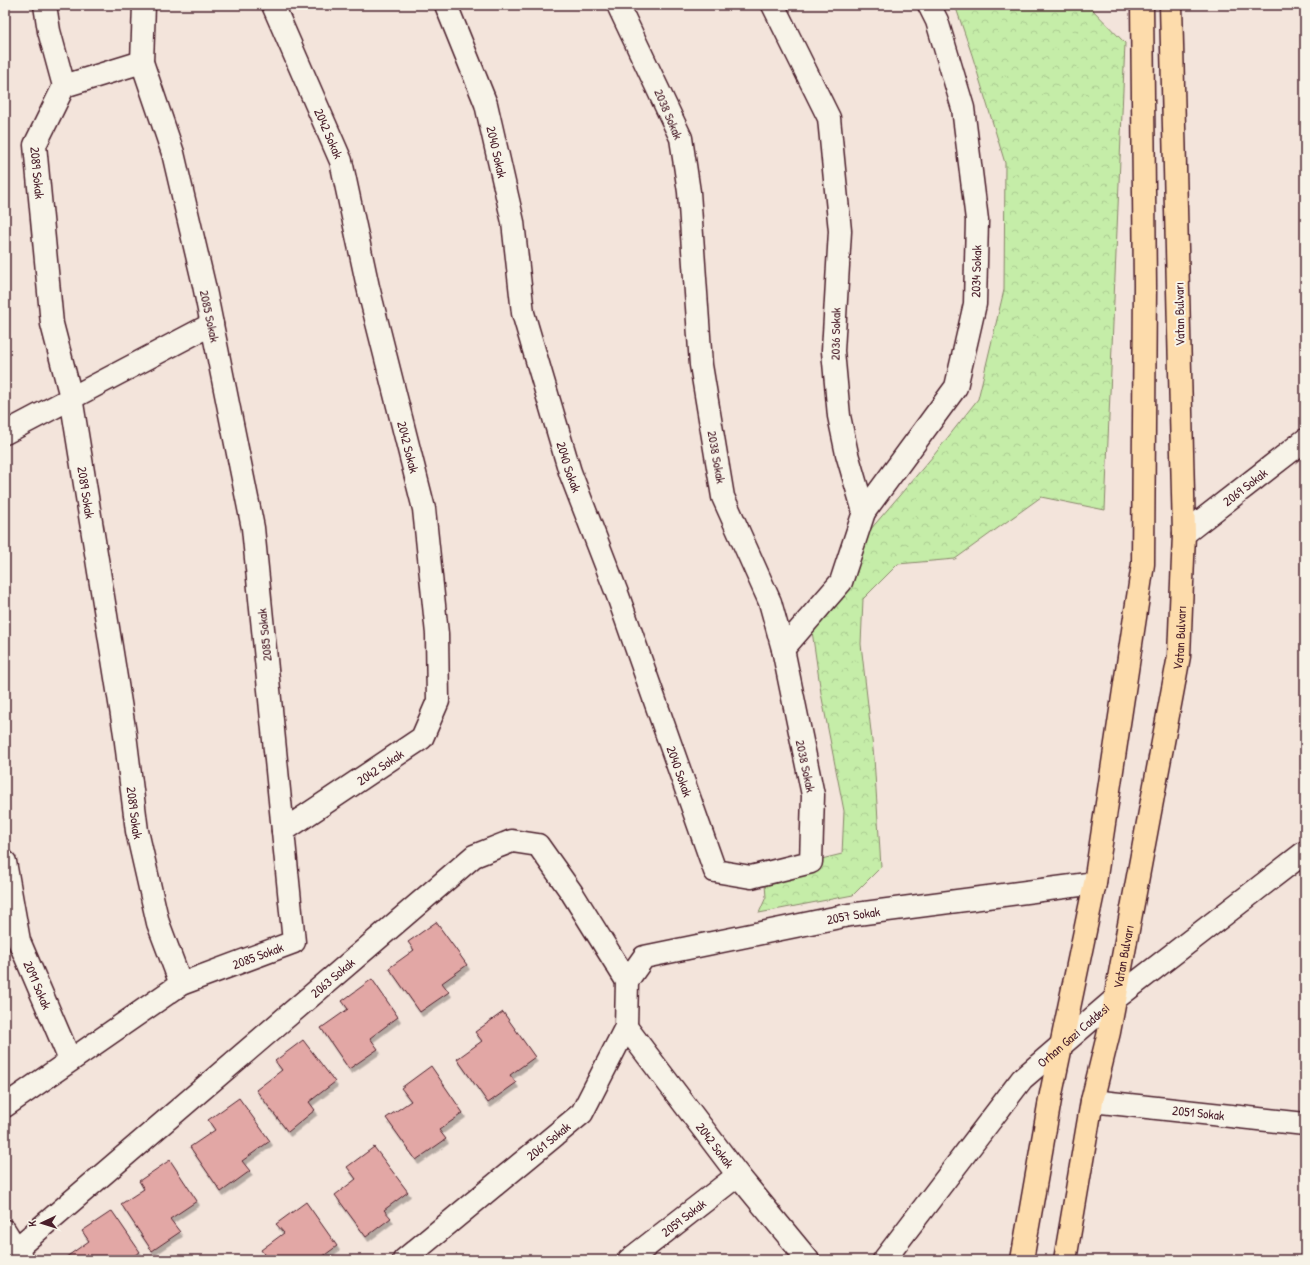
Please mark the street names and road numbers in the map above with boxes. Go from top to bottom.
street label: 2038 Sokak [650,86,688,143]
street label: 2042 Sokak [310,105,348,162]
street label: 2040 Sokak [482,124,512,180]
street label: 2089 Sokak [26,146,49,200]
street label: 2034 Sokak [966,244,985,298]
street label: Vatan Bulvarı [1169,282,1189,346]
street label: 2085 Sokak [196,288,224,344]
street label: 2036 Sokak [826,307,844,361]
street label: 2042 Sokak [393,419,424,475]
street label: 2038 Sokak [703,429,731,485]
street label: 2040 Sokak [552,439,586,496]
street label: 2069 Sokak [1219,463,1271,510]
street label: 2089 Sokak [73,465,99,520]
street label: Vatan Bulvarı [1168,605,1190,671]
street label: 2085 Sokak [252,607,276,662]
street label: 2038 Sokak [792,738,820,795]
street label: 2040 Sokak [663,743,697,800]
street label: 2042 Sokak [353,744,407,789]
street label: 2089 Sokak [123,786,148,841]
street label: 2057 Sokak [825,902,882,928]
street label: Vatan Bulvarı [1108,923,1138,990]
street label: 2085 Sokak [230,938,286,973]
street label: 2063 Sokak [306,953,359,1002]
street label: 2091 Sokak [19,958,56,1013]
street label: Orhan Gazi Caddesi [1033,999,1113,1071]
street label: 2051 Sokak [1171,1101,1226,1124]
street label: 2061 Sokak [522,1117,574,1164]
street label: 2042 Sokak [692,1118,739,1172]
street label: 2059 Sokak [657,1194,710,1241]

